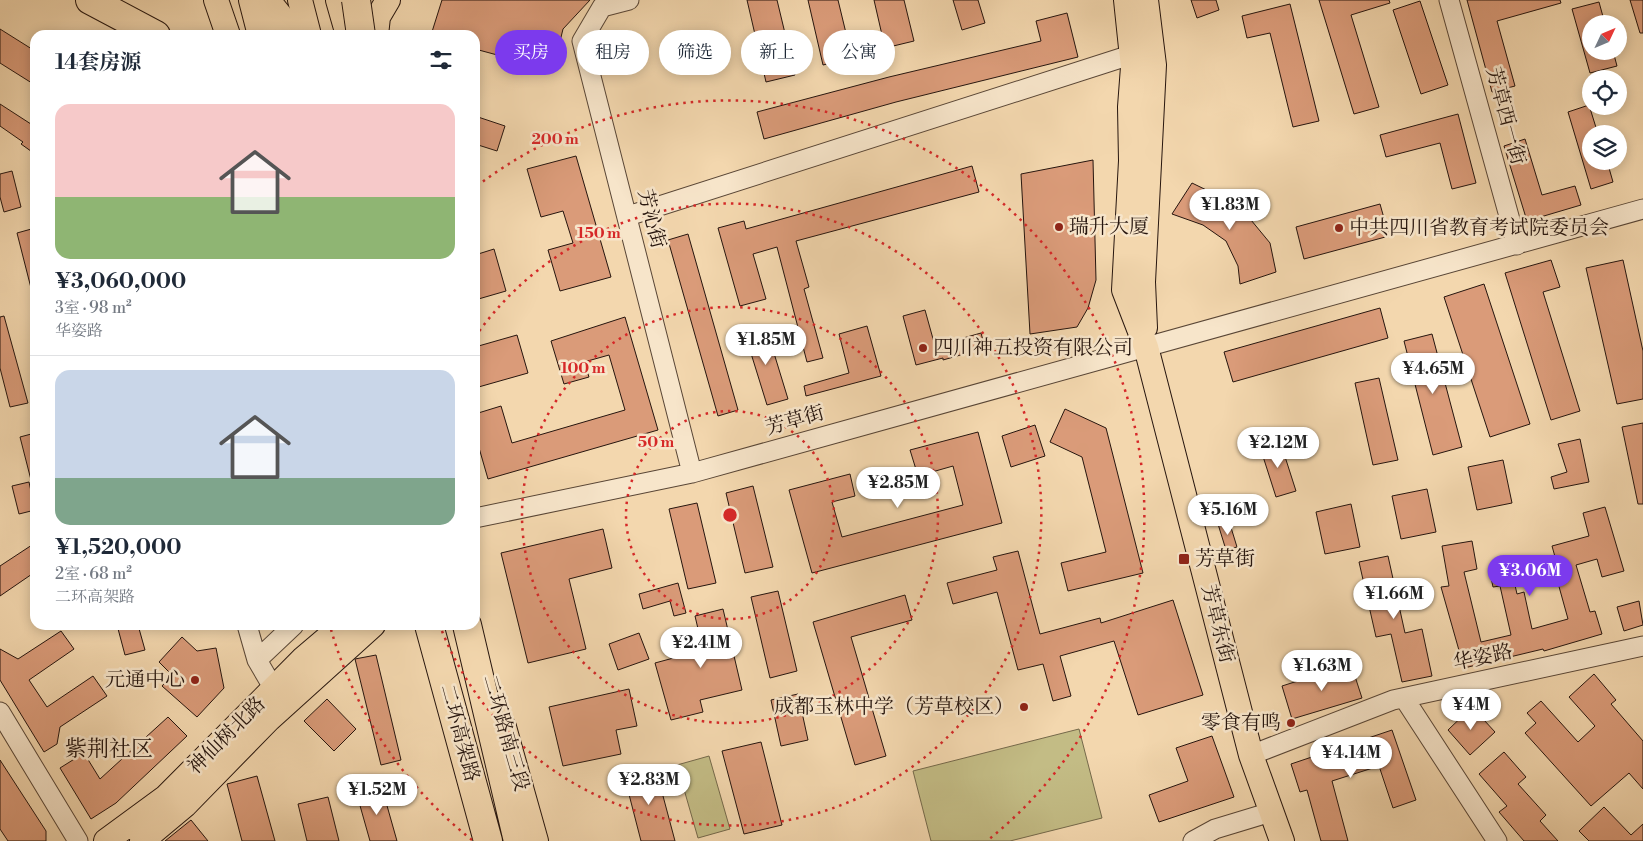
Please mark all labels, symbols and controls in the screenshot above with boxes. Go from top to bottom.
north arrow [1582,15,1628,60]
map controls [1582,15,1627,170]
chip: 买房 [495,30,567,75]
chip: 租房 [577,30,649,75]
chip: 筛选 [659,30,731,75]
chip: 新上 [741,30,813,75]
chip: 公寓 [823,30,895,75]
icon: filters [427,46,455,74]
text: 14套房源 [55,50,141,76]
street label: 芳草西一街 [1480,64,1530,168]
button: locate [1582,70,1627,115]
button: layers [1582,125,1627,170]
text: 200 m [531,130,579,149]
icon: home [210,137,300,227]
street label: 芳沁街 [632,187,670,251]
pin: ¥1.83M [1189,188,1271,231]
text: ¥1.83M [1200,195,1260,215]
place label: 瑞升大厦 [1069,215,1149,240]
place label: 中共四川省教育考试院委员会 [1349,216,1609,241]
marker: 瑞升大厦 [1053,221,1065,233]
marker: 中共四川省教育考试院委员会 [1333,222,1345,234]
text: 150 m [577,224,621,243]
text: ¥3,060,000 [55,269,186,295]
text: 3室 · 98 m² [55,298,132,318]
text: 华姿路 [55,321,103,341]
pin: ¥1.85M [725,324,807,366]
text: ¥1.85M [736,330,796,350]
place label: 四川神五投资有限公司 [933,336,1133,361]
marker: 四川神五投资有限公司 [917,342,929,354]
pin: ¥4.65M [1392,352,1474,395]
text: 100 m [561,359,606,378]
text: ¥4.65M [1402,359,1464,379]
street label: 芳草街 [763,401,827,441]
icon: home [210,402,300,492]
pin: ¥2.12M [1237,426,1319,469]
text: 50 m [638,433,674,452]
text: ¥2.12M [1248,433,1308,453]
pin: ¥2.85M [857,466,939,509]
text: ¥2.85M [867,473,929,493]
pin: ¥5.16M [1187,494,1269,536]
text: ¥5.16M [1199,500,1257,520]
centre of rings [721,506,739,524]
text: ¥1,520,000 [55,535,182,561]
place label: 芳草街 [1195,547,1255,572]
marker: 芳草街 [1177,552,1191,566]
pin: ¥3.06M [1489,554,1571,597]
text: ¥3.06M [1499,561,1561,581]
text: 2室 · 68 m² [55,564,132,584]
pin: ¥1.66M [1353,578,1435,620]
street label: 芳草东街 [1195,582,1239,666]
text: ¥1.66M [1364,584,1424,604]
text: 二环高架路 [55,587,135,607]
pin: ¥2.41M [660,626,742,669]
text: ¥2.41M [671,633,731,653]
street label: 华姿路 [1451,640,1515,676]
pin: ¥1.63M [1281,650,1363,692]
text: ¥1.63M [1293,656,1352,676]
place label: 元通中心 [105,668,185,693]
street label: 二环路南三段 [476,672,534,794]
marker: 元通中心 [189,674,201,686]
street label: 二环高架路 [434,681,484,785]
pin: ¥4M [1447,688,1495,731]
street label: 神仙树北路 [183,692,271,780]
place label: 成都玉林中学（芳草校区） [774,695,1014,720]
text: ¥4M [1452,695,1490,715]
marker: 成都玉林中学（芳草校区） [1018,701,1030,713]
place label: 零食有鸣 [1201,711,1281,736]
marker: 零食有鸣 [1285,717,1297,729]
district label: 紫荆社区 [65,736,153,763]
pin: ¥4.14M [1310,736,1392,779]
text: ¥4.14M [1321,743,1381,763]
pin: ¥2.83M [608,764,690,806]
text: ¥2.83M [618,770,680,790]
pin: ¥1.52M [336,774,418,816]
text: ¥1.52M [347,780,407,800]

